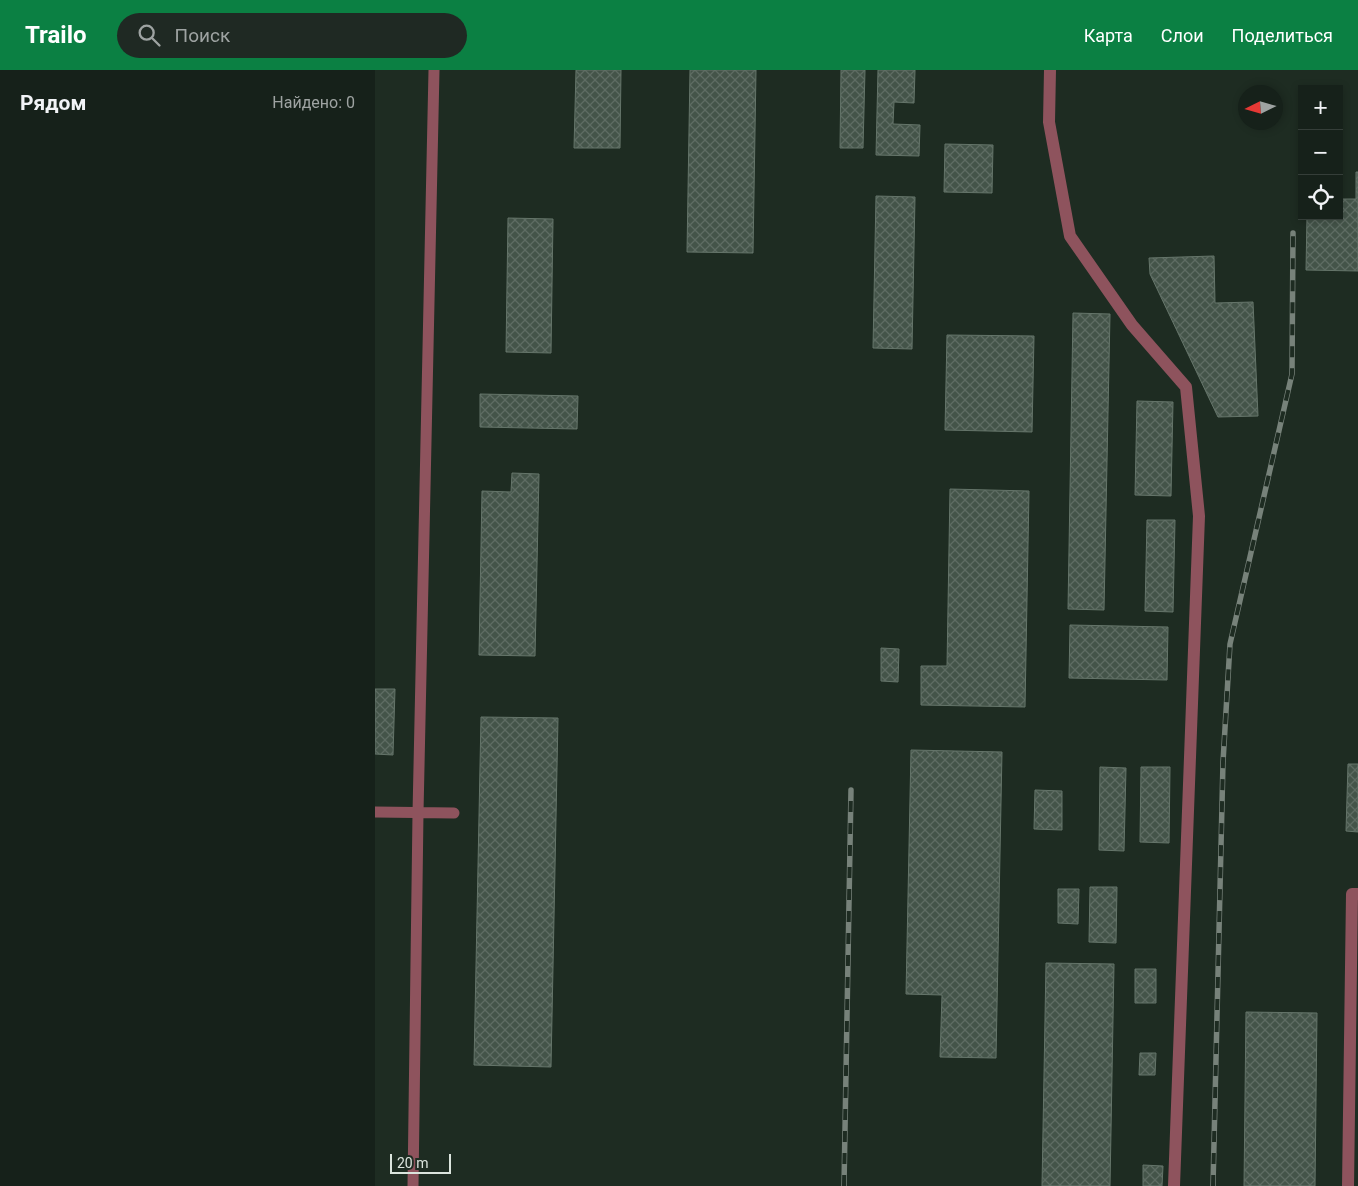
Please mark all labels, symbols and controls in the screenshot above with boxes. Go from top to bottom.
search box [117,13,467,58]
text: Trailo [25,21,87,49]
icon: search [135,21,163,49]
text: Поиск [175,24,230,47]
text: Карта [1084,25,1133,46]
text: Слои [1161,25,1204,46]
text: Поделиться [1232,25,1333,46]
north arrow [1238,85,1283,130]
map controls [1298,85,1343,220]
button: + [1298,85,1343,130]
text: Рядом [20,91,86,115]
text: Найдено: 0 [272,93,355,112]
button: − [1298,130,1343,175]
button: locate [1298,175,1343,220]
scale bar [390,1151,451,1174]
text: 20 m [397,1155,429,1171]

